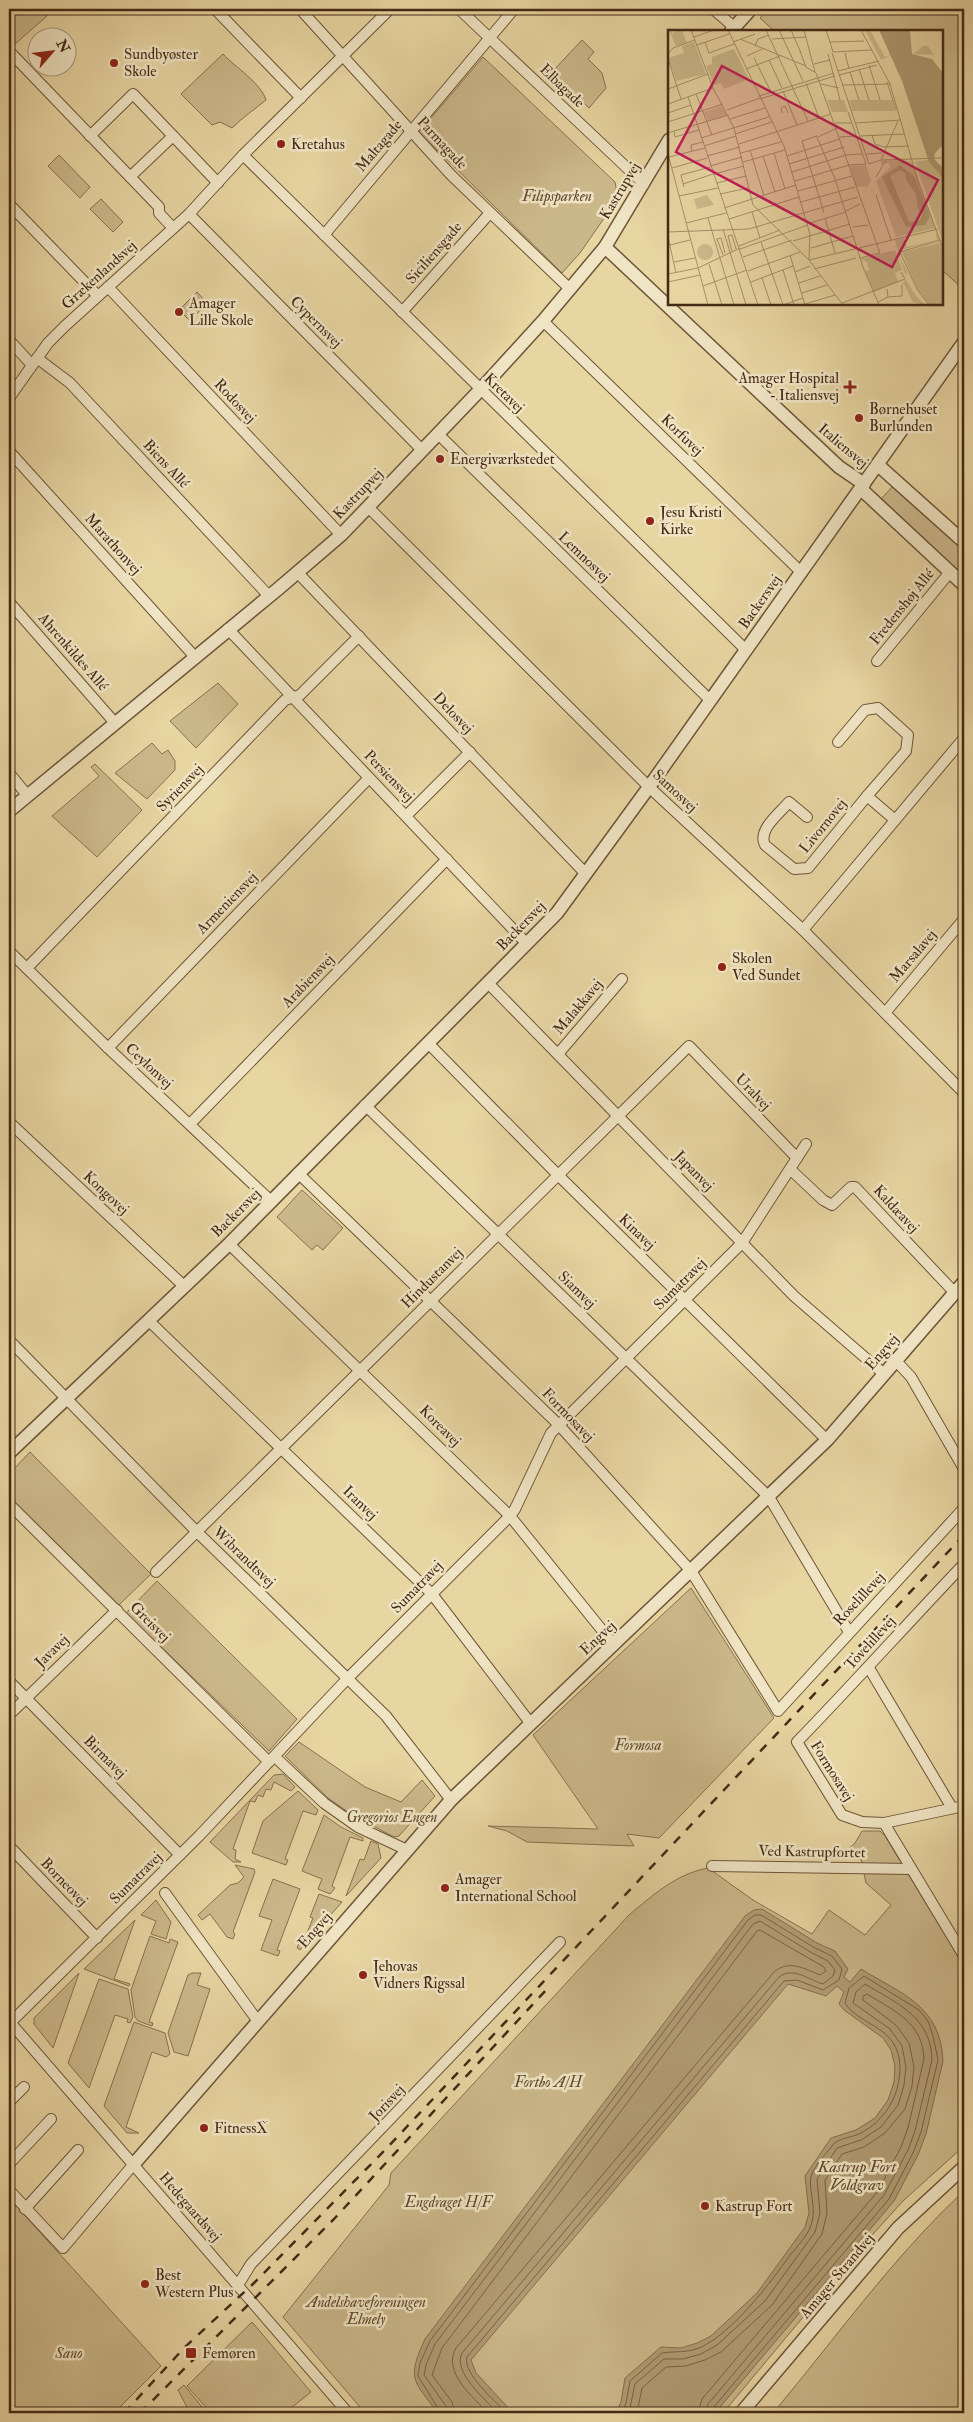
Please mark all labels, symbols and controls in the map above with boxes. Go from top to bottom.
north arrow [28,28,78,78]
inset map [668,30,943,305]
text: N [52,36,74,56]
place label: Sundbyøster Skole [124,45,198,81]
marker: Sundbyøster Skole [108,57,120,69]
street label: Elbagade [536,60,588,112]
street label: Parmagade [413,113,471,173]
street label: Maltagade [352,116,406,176]
place label: Kretahus [291,135,345,154]
marker: Kretahus [275,138,287,150]
street label: Kastrupvej [595,159,645,224]
park label: Filipsparken [521,187,592,206]
street label: Siciliensgade [402,218,466,288]
street label: Grækenlandsvej [58,236,140,314]
street label: Cypernsvej [285,292,346,353]
place label: Amager Lille Skole [188,294,253,330]
marker: Amager Lille Skole [173,306,185,318]
street label: Kretavej [480,369,528,417]
place label: Amager Hospital - Italiensvej [738,369,839,405]
street label: Rodosvej [210,375,260,427]
marker: Amager Hospital - Italiensvej [843,380,857,394]
place label: Børnehuset Burlunden [869,400,938,436]
street label: Korfuvej [657,410,707,460]
marker: Børnehuset Burlunden [853,412,865,424]
street label: Italiensvej [814,419,872,473]
street label: Biens Allé [139,436,194,493]
place label: Energiværkstedet [450,450,555,469]
marker: Energiværkstedet [434,453,446,465]
street label: Kastrupvej [329,465,388,524]
place label: Jesu Kristi Kirke [659,503,722,539]
street label: Marathonvej [81,509,145,579]
marker: Jesu Kristi Kirke [644,515,656,527]
street label: Lemnosvej [554,528,614,586]
street label: Fredenshøj Allé [866,565,939,649]
street label: Backersvej [734,571,786,633]
street label: Ahrenkildes Allé [33,608,113,695]
street label: Delosvej [429,688,477,738]
street label: Persiensvej [360,746,418,806]
street label: Syriensvej [152,760,208,816]
street label: Samosvej [649,765,701,817]
street label: Livornovej [795,795,851,857]
street label: Armeniensvej [192,868,262,939]
street label: Backersvej [493,897,549,955]
street label: Marsalavej [885,926,941,986]
place label: Skolen Ved Sundet [732,949,801,985]
street label: Arabiensvej [277,950,338,1013]
marker: Skolen Ved Sundet [716,961,728,973]
street label: Malakkavej [549,975,607,1039]
street label: Ceylonvej [121,1039,177,1093]
street label: Uralvej [731,1070,775,1114]
street label: Japanvej [669,1146,718,1196]
street label: Kongovej [79,1167,133,1219]
street label: Kaldæavej [869,1181,923,1237]
street label: Backersvej [207,1184,265,1242]
street label: Kinavej [614,1210,660,1254]
street label: Hindustanvej [397,1243,467,1313]
street label: Sumatravej [650,1254,710,1314]
street label: Siamvej [554,1267,600,1313]
street label: Engvej [861,1330,903,1374]
street label: Formosavej [538,1384,598,1446]
street label: Koreavej [415,1401,465,1451]
street label: Iranvej [338,1482,382,1524]
street label: Wibrandtsvej [208,1522,279,1591]
street label: Sumatravej [387,1557,447,1617]
street label: Roselillevej [829,1568,889,1630]
street label: Greisvej [126,1598,174,1646]
street label: Tovelillevej [841,1612,899,1674]
street label: Engvej [576,1617,620,1659]
street label: Javavej [30,1630,74,1673]
street label: Birmavej [80,1732,130,1782]
park label: Formosa [614,1736,661,1755]
street label: Formosavej [806,1737,858,1805]
park label: Gregorios Engen [347,1808,437,1827]
street label: Ved Kastrupfortet [758,1842,866,1863]
street label: Sumatravej [106,1848,166,1908]
street label: Borneovej [36,1854,92,1910]
place label: Amager International School [454,1870,577,1906]
marker: Amager International School [439,1882,451,1894]
street label: Engvej [294,1908,336,1952]
place label: Jehovas Vidners Rigssal [372,1957,465,1993]
marker: Jehovas Vidners Rigssal [357,1969,369,1981]
park label: Fortbo A/H [513,2073,584,2092]
street label: Jorisvej [364,2080,410,2127]
place label: FitnessX [214,2119,268,2138]
marker: FitnessX [198,2122,210,2134]
water label: Kastrup Fort Voldgrav [817,2157,898,2195]
street label: Hedegaardsvej [155,2168,225,2246]
park label: Engdraget H/F [403,2193,494,2212]
place label: Kastrup Fort [715,2197,793,2217]
marker: Kastrup Fort [699,2200,711,2212]
street label: Amager Strandvej [795,2229,878,2323]
place label: Best Western Plus [154,2266,233,2302]
marker: Best Western Plus [139,2278,151,2290]
park label: Andelshaveforeningen Elmely [304,2293,426,2329]
park label: Sano [54,2344,83,2363]
place label: Femøren [202,2344,256,2363]
marker: Femøren [184,2346,198,2360]

